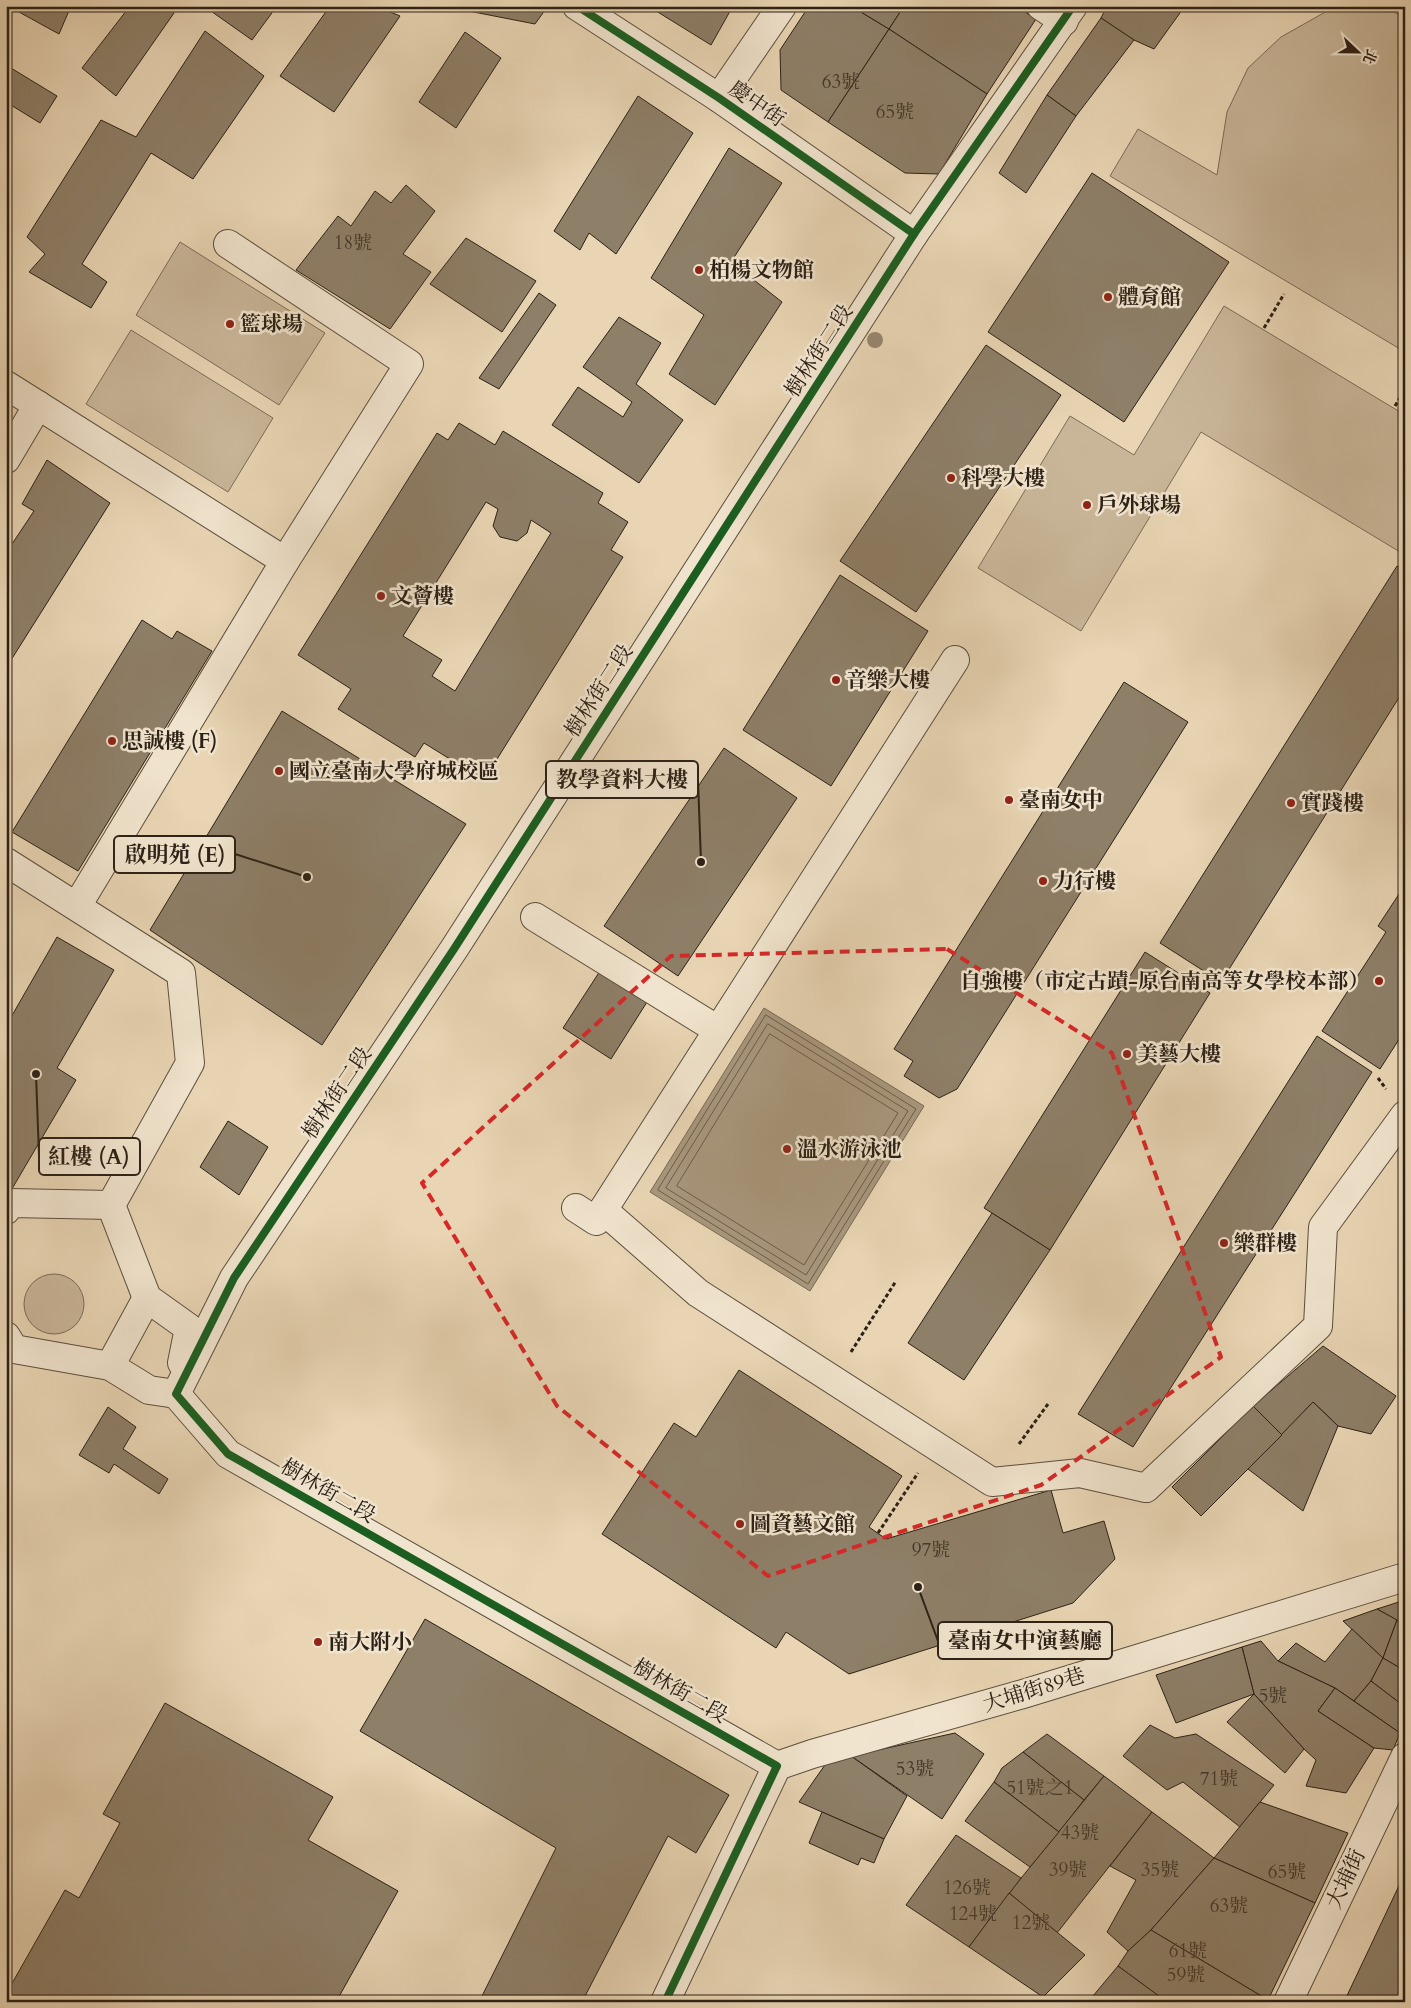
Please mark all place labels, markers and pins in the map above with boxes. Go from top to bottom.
place label: 柏楊文物館 [709,256,814,285]
marker: 柏楊文物館 [693,264,705,276]
place label: 體育館 [1118,283,1181,312]
marker: 體育館 [1102,291,1114,303]
place label: 籃球場 [240,310,303,339]
marker: 籃球場 [224,318,236,330]
place label: 科學大樓 [961,464,1045,493]
marker: 科學大樓 [945,472,957,484]
place label: 戶外球場 [1097,491,1181,520]
marker: 戶外球場 [1081,499,1093,511]
place label: 文薈樓 [391,582,454,611]
marker: 文薈樓 [375,590,387,602]
place label: 音樂大樓 [846,666,930,695]
marker: 音樂大樓 [830,674,842,686]
place label: 思誠樓 (F) [122,727,217,756]
marker: 思誠樓 (F) [106,735,118,747]
place label: 國立臺南大學府城校區 [289,757,499,786]
callout: 教學資料大樓 [546,761,698,798]
marker: 國立臺南大學府城校區 [273,765,285,777]
place label: 臺南女中 [1019,786,1103,815]
place label: 實踐樓 [1301,789,1364,818]
marker: 臺南女中 [1003,794,1015,806]
marker: 實踐樓 [1285,797,1297,809]
callout: 啟明苑 (E) [114,836,235,873]
place label: 力行樓 [1053,867,1116,896]
marker: 力行樓 [1037,875,1049,887]
place label: 自強樓（市定古蹟-原台南高等女學校本部） [960,967,1369,996]
marker: 自強樓（市定古蹟-原台南高等女學校本部） [1373,975,1385,987]
place label: 美藝大樓 [1137,1040,1221,1069]
marker: 美藝大樓 [1121,1048,1133,1060]
place label: 溫水游泳池 [797,1135,902,1164]
callout: 紅樓 (A) [39,1138,140,1175]
marker: 溫水游泳池 [781,1143,793,1155]
place label: 樂群樓 [1234,1229,1297,1258]
marker: 樂群樓 [1218,1237,1230,1249]
place label: 圖資藝文館 [750,1510,855,1539]
marker: 圖資藝文館 [734,1518,746,1530]
callout: 臺南女中演藝廳 [938,1622,1112,1659]
place label: 南大附小 [328,1628,412,1657]
marker: 南大附小 [312,1636,324,1648]

